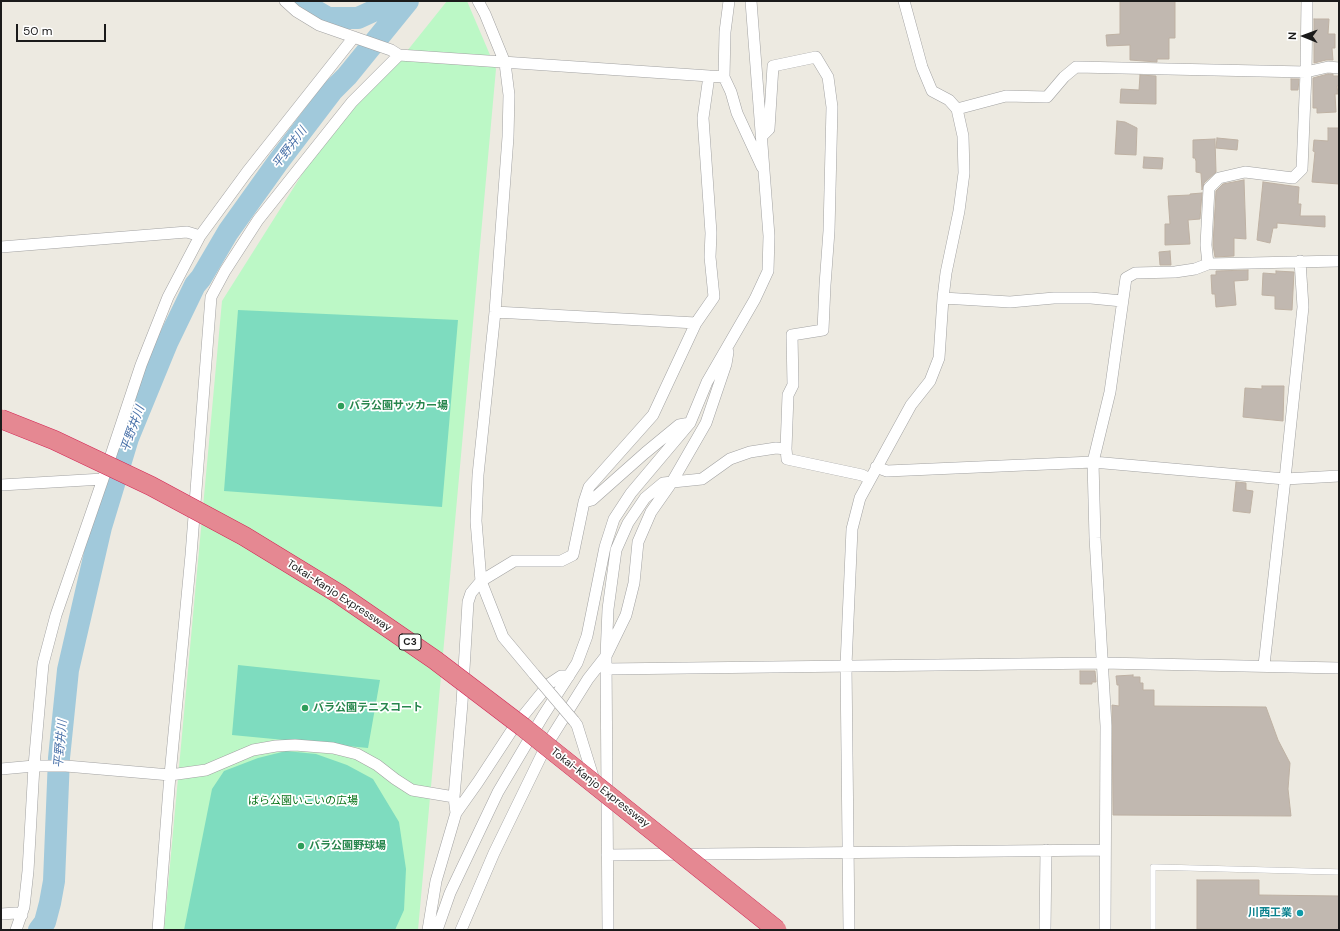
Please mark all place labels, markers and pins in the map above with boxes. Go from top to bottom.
place label: バラ公園サッカー場 [349,399,448,413]
marker: バラ公園サッカー場 [336,401,346,411]
place label: バラ公園テニスコート [313,701,423,715]
marker: バラ公園テニスコート [300,703,310,713]
place label: バラ公園野球場 [309,839,386,853]
marker: バラ公園野球場 [296,841,306,851]
place label: 川西工業 [1248,906,1292,920]
marker: 川西工業 [1295,908,1305,918]

